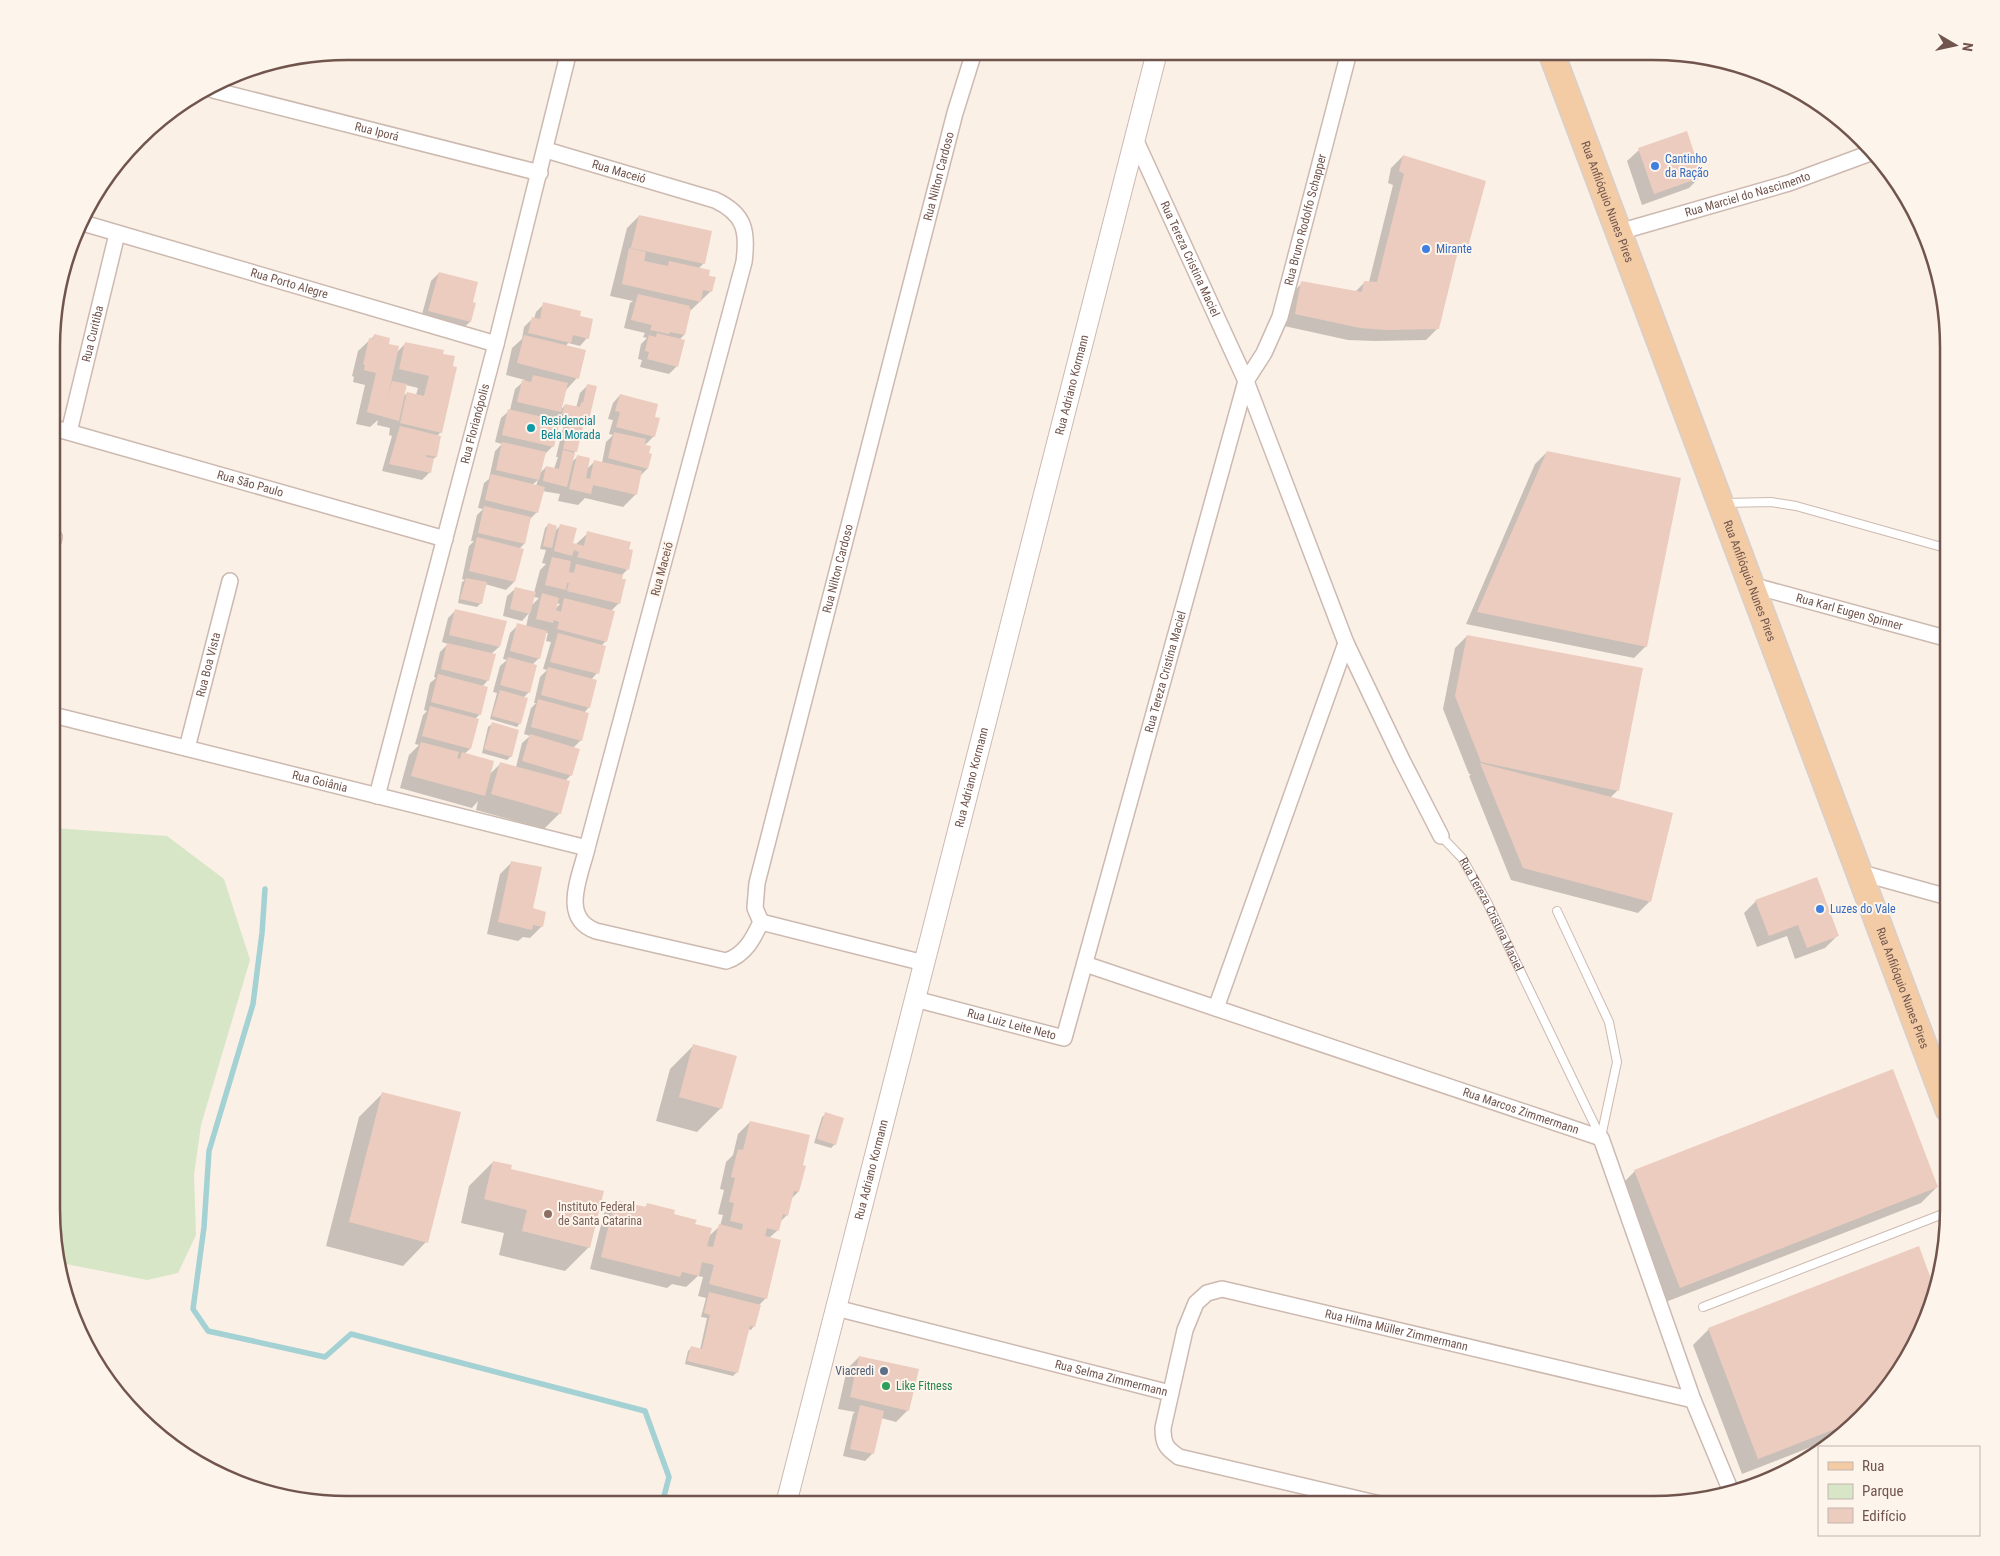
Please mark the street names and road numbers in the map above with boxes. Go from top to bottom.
street label: Rua Iporá [353,119,400,144]
street label: Rua Nilton Cardoso [921,130,957,222]
street label: Rua Anfilóquio Nunes Pires [1578,139,1636,264]
street label: Rua Bruno Rodolfo Schapper [1281,152,1329,287]
street label: Rua Maceió [590,157,647,186]
street label: Rua Marciel do Nascimento [1683,169,1812,220]
street label: Rua Tereza Cristina Maciel [1157,199,1223,319]
street label: Rua Porto Alegre [249,265,330,302]
street label: Rua Curitiba [79,304,106,364]
street label: Rua Adriano Kormann [1052,333,1091,437]
street label: Rua Florianópolis [458,382,492,465]
street label: Rua São Paulo [215,468,285,500]
street label: Rua Anfilóquio Nunes Pires [1721,518,1779,644]
street label: Rua Nilton Cardoso [820,523,856,615]
street label: Rua Maceió [648,540,676,598]
street label: Rua Karl Eugen Spinner [1795,591,1905,633]
street label: Rua Tereza Cristina Maciel [1142,609,1189,734]
street label: Rua Boa Vista [193,631,224,698]
street label: Rua Adriano Kormann [952,726,991,829]
street label: Rua Goiânia [291,768,349,795]
street label: Rua Tereza Cristina Maciel [1456,855,1526,973]
street label: Rua Anfilóquio Nunes Pires [1873,926,1932,1051]
street label: Rua Luiz Leite Neto [966,1006,1058,1043]
street label: Rua Marcos Zimmermann [1461,1085,1581,1137]
street label: Rua Adriano Kormann [852,1118,891,1221]
street label: Rua Hilma Müller Zimmermann [1324,1306,1470,1354]
street label: Rua Selma Zimmermann [1053,1357,1169,1399]

